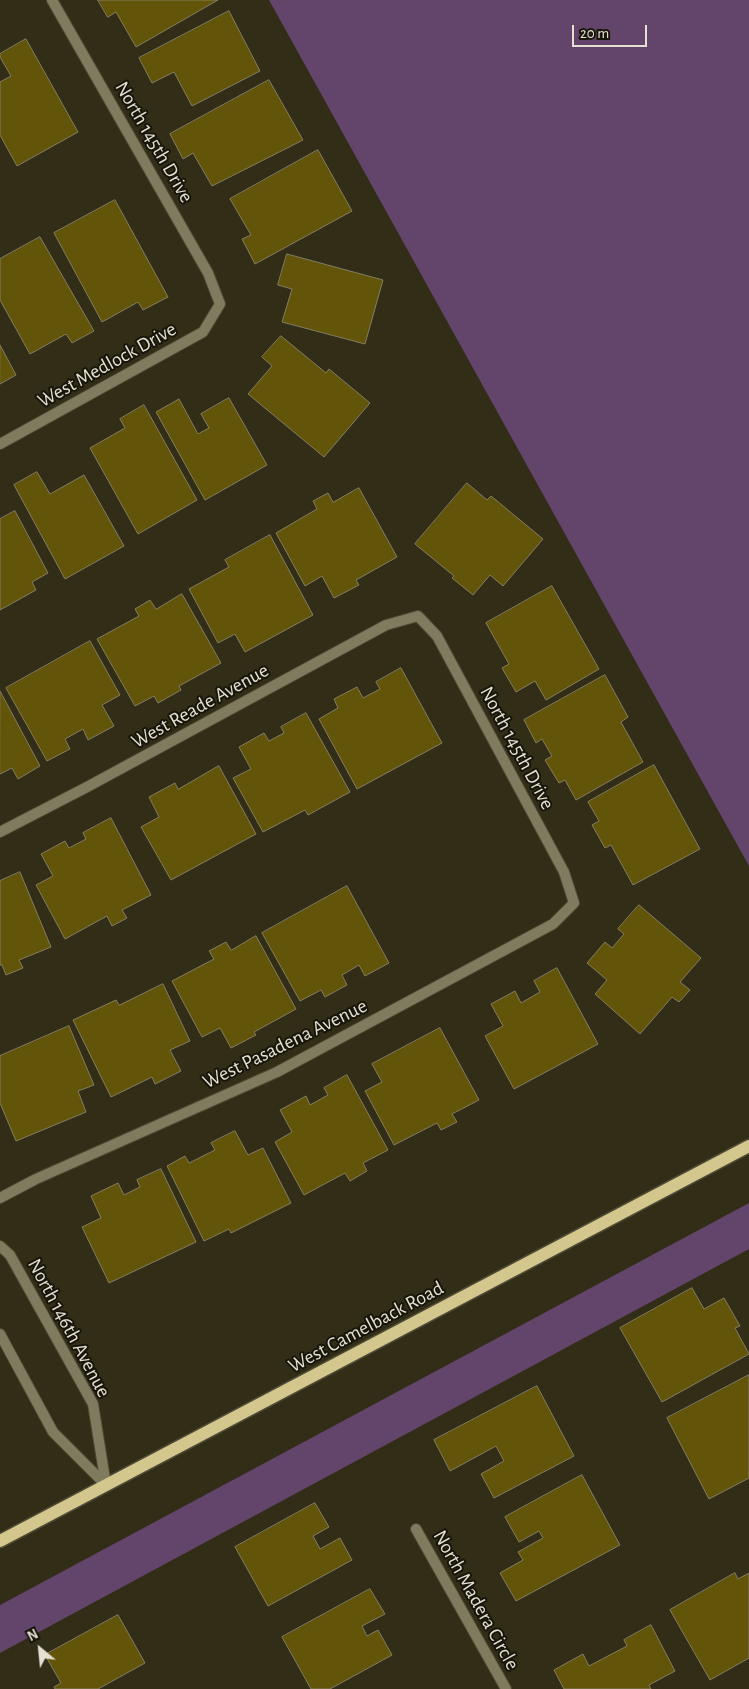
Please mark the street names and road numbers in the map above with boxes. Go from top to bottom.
street label: North 145th Drive [110,77,198,207]
street label: West Medlock Drive [34,317,180,413]
street label: West Reade Avenue [127,658,273,754]
street label: North 145th Drive [474,682,560,814]
street label: West Pasadena Avenue [199,994,371,1094]
street label: North 146th Avenue [22,1255,116,1401]
street label: West Camelback Road [284,1276,448,1378]
street label: North Madera Circle [428,1526,524,1674]

